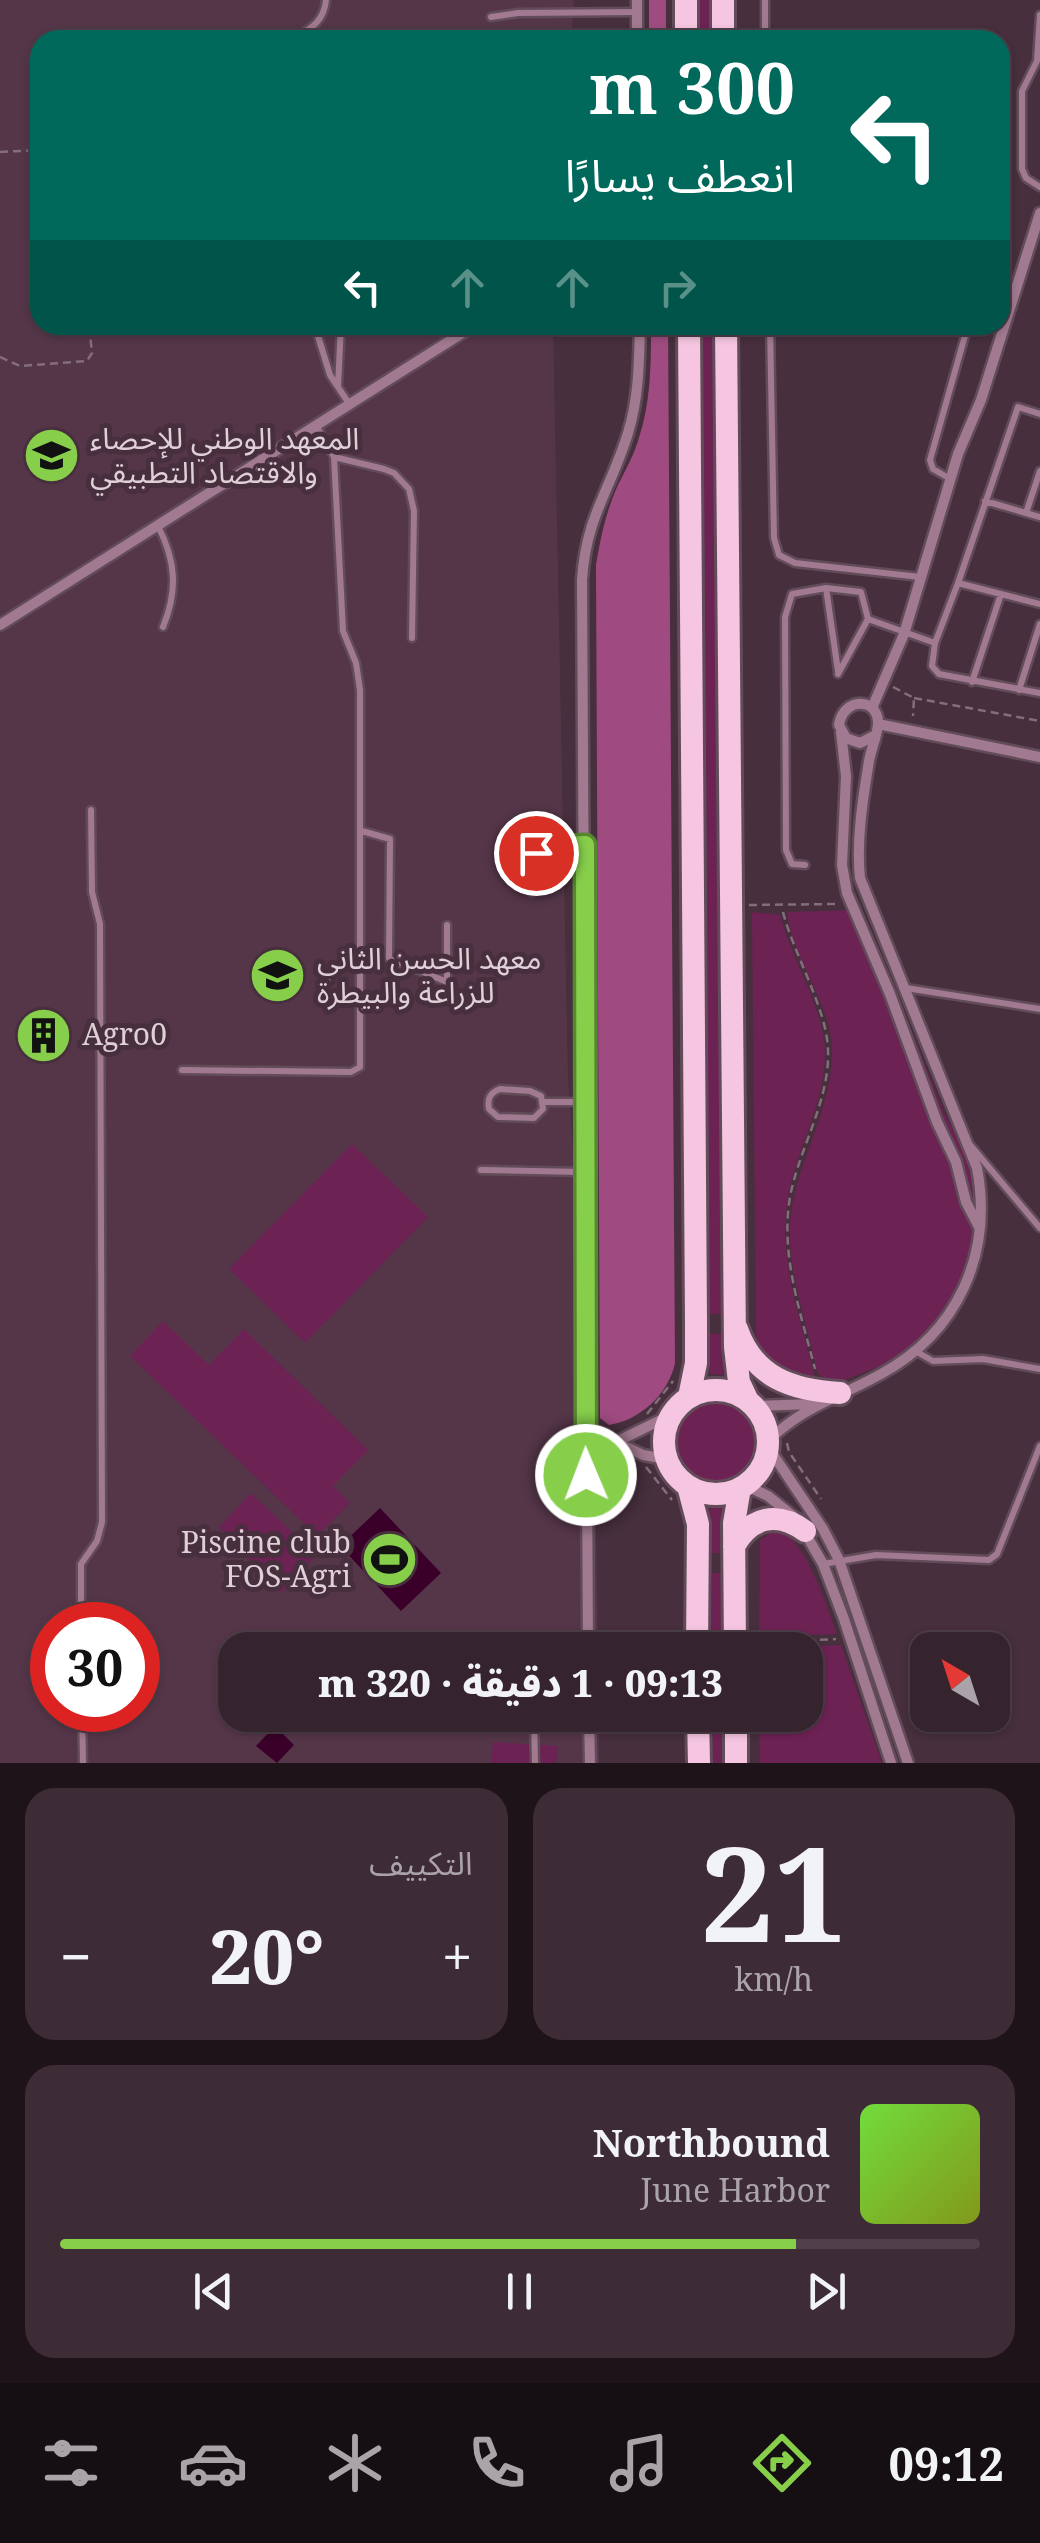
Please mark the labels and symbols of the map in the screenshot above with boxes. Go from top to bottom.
place label: المعهد الوطني للإحصاء والاقتصاد التطبيقي [90,417,359,496]
school or university icon: المعهد الوطني للإحصاء والاقتصاد التطبيقي [21,426,81,486]
pin [494,811,579,896]
place label: معهد الحسن الثاني للزراعة والبيطرة [317,937,542,1012]
school or university icon: معهد الحسن الثاني للزراعة والبيطرة [248,946,308,1006]
building icon: Agro0 [13,1005,73,1065]
place label: Agro0 [82,1013,167,1054]
position arrow [534,1423,638,1527]
place label: Piscine club FOS-Agri [181,1521,351,1596]
sports icon: Piscine club FOS-Agri [360,1530,420,1590]
speed limit sign: 30 [30,1602,160,1732]
north arrow [910,1632,1010,1732]

